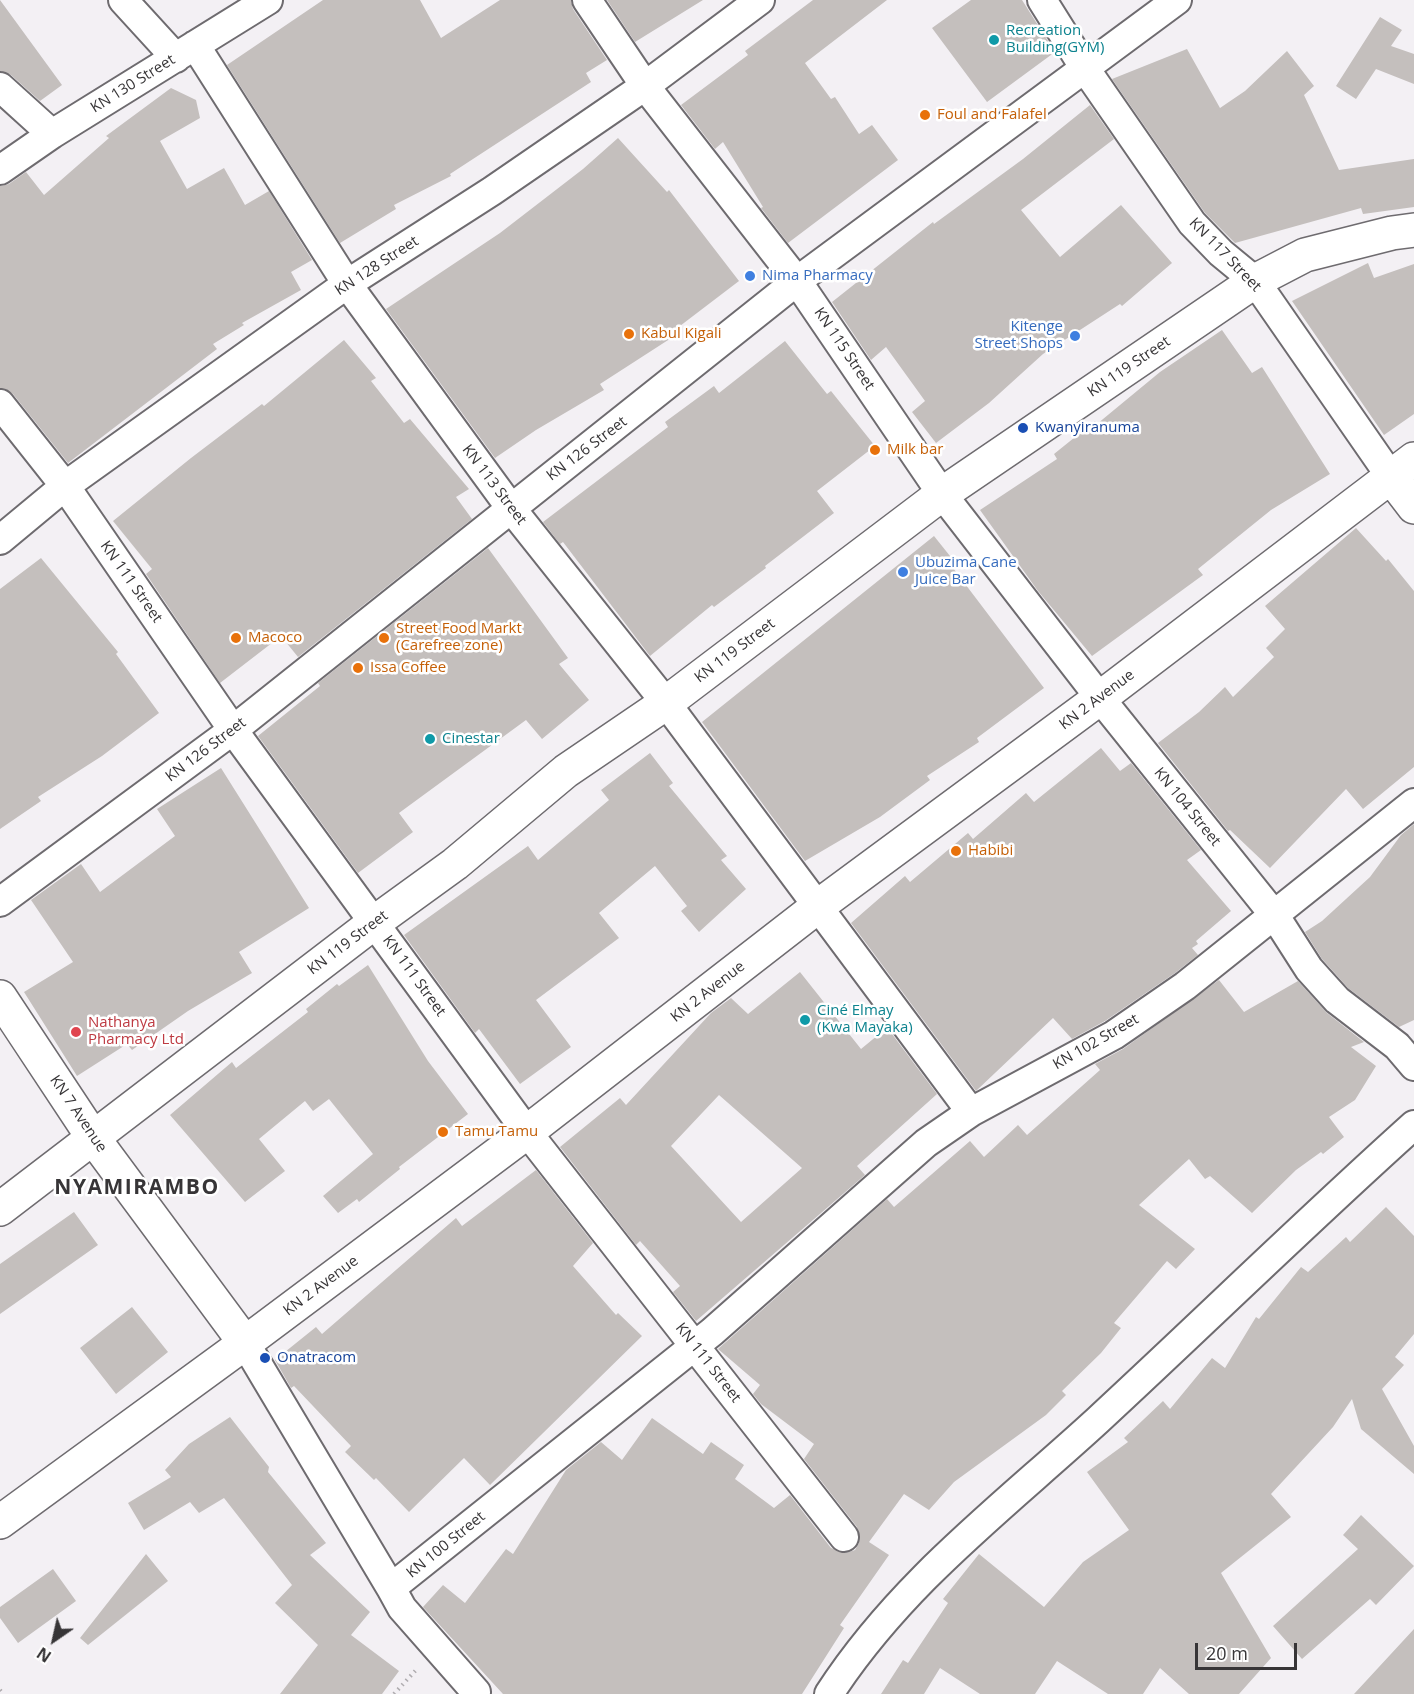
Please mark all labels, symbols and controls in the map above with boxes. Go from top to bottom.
place label: Recreation Building(GYM) [1006,22,1104,57]
marker: Recreation Building(GYM) [987,33,1001,47]
street label: KN 130 Street [88,51,178,117]
place label: Foul and Falafel [937,106,1047,124]
marker: Foul and Falafel [918,108,932,122]
street label: KN 117 Street [1185,214,1265,296]
street label: KN 128 Street [332,232,422,300]
place label: Nima Pharmacy [762,267,873,285]
marker: Nima Pharmacy [743,269,757,283]
street label: KN 115 Street [810,304,878,394]
place label: Kitenge Street Shops [974,318,1063,353]
place label: Kabul Kigali [641,325,722,343]
marker: Kabul Kigali [622,327,636,341]
marker: Kitenge Street Shops [1068,329,1082,343]
street label: KN 119 Street [1084,333,1174,401]
street label: KN 126 Street [543,413,631,485]
place label: Kwanyiranuma [1035,419,1140,437]
marker: Kwanyiranuma [1016,421,1030,435]
street label: KN 113 Street [458,441,530,529]
place label: Milk bar [887,441,943,459]
marker: Milk bar [868,443,882,457]
street label: KN 111 Street [96,538,166,626]
place label: Ubuzima Cane Juice Bar [915,554,1017,589]
marker: Ubuzima Cane Juice Bar [896,565,910,579]
street label: KN 119 Street [691,615,779,687]
place label: Street Food Markt (Carefree zone) [396,620,522,655]
place label: Macoco [248,629,302,647]
marker: Macoco [229,631,243,645]
marker: Street Food Markt (Carefree zone) [377,631,391,645]
place label: Issa Coffee [370,659,446,677]
marker: Issa Coffee [351,661,365,675]
street label: KN 2 Avenue [1056,666,1138,734]
street label: KN 126 Street [162,714,250,786]
place label: Cinestar [442,730,500,748]
marker: Cinestar [423,732,437,746]
street label: KN 104 Street [1150,764,1224,850]
place label: Habibi [968,842,1013,860]
marker: Habibi [949,844,963,858]
street label: KN 119 Street [304,907,392,979]
street label: KN 111 Street [379,932,449,1020]
street label: KN 2 Avenue [667,957,749,1027]
place label: Ciné Elmay (Kwa Mayaka) [817,1002,913,1037]
street label: KN 102 Street [1050,1010,1142,1074]
marker: Ciné Elmay (Kwa Mayaka) [798,1013,812,1027]
place label: Nathanya Pharmacy Ltd [88,1014,184,1049]
marker: Nathanya Pharmacy Ltd [69,1025,83,1039]
street label: KN 7 Avenue [46,1072,110,1156]
place label: Tamu Tamu [455,1123,538,1141]
marker: Tamu Tamu [436,1125,450,1139]
district label: NYAMIRAMBO [54,1175,220,1201]
street label: KN 2 Avenue [280,1252,362,1320]
street label: KN 111 Street [671,1320,745,1406]
place label: Onatracom [277,1349,356,1367]
marker: Onatracom [258,1351,272,1365]
street label: KN 100 Street [403,1508,489,1582]
north arrow [24,1610,84,1670]
scale bar [1198,1631,1300,1669]
text: 20 m [1206,1641,1248,1665]
text: N [32,1642,55,1668]

